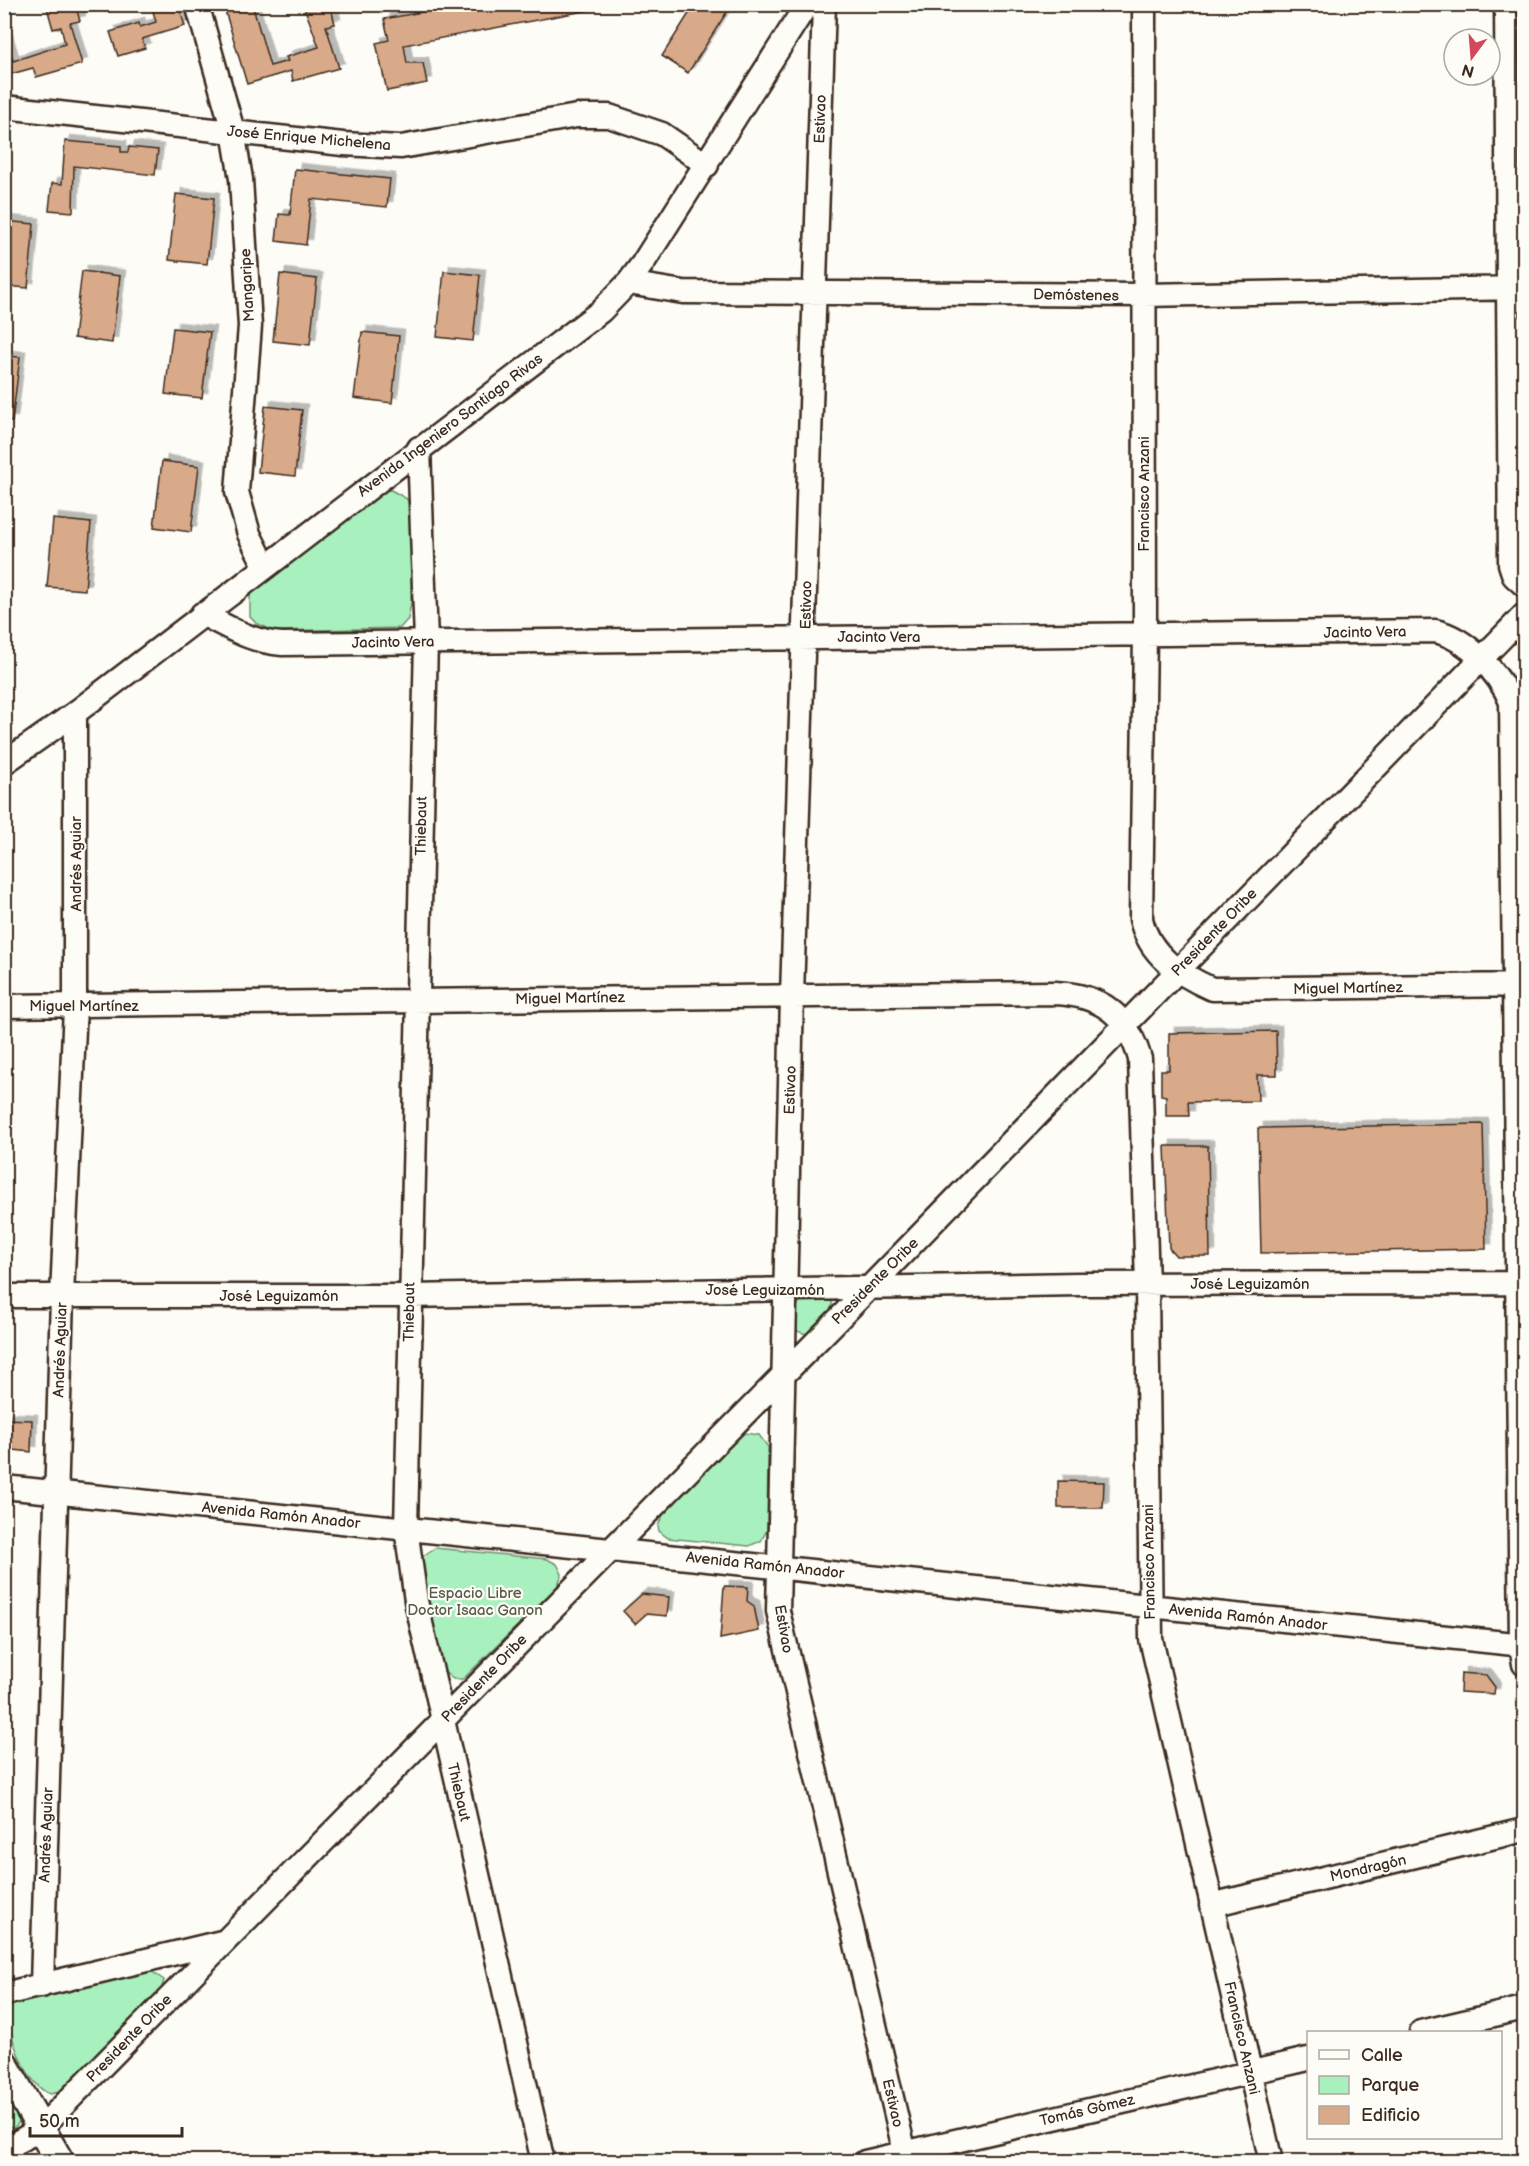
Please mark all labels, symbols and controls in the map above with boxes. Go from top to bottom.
north arrow [1442,27,1502,87]
text: N [1460,59,1477,81]
street label: Estivao [810,94,831,144]
street label: José Enrique Michelena [226,122,392,155]
street label: Mangaripe [236,248,259,322]
street label: Demóstenes [1033,285,1120,306]
street label: Avenida Ingeniero Santiago Rivas [354,349,547,501]
street label: Francisco Anzani [1135,436,1154,552]
street label: Estivao [797,580,816,630]
street label: Jacinto Vera [1323,622,1407,643]
street label: Jacinto Vera [838,628,920,647]
street label: Jacinto Vera [351,632,435,653]
street label: Thiebaut [411,796,432,856]
street label: Andrés Aguiar [67,816,86,912]
street label: Presidente Oribe [1168,884,1261,980]
street label: Miguel Martínez [1293,978,1404,999]
street label: Miguel Martínez [515,988,626,1009]
street label: Miguel Martínez [29,997,140,1016]
street label: Estivao [780,1065,801,1115]
street label: Presidente Oribe [828,1234,923,1329]
street label: José Leguizamón [1190,1275,1310,1294]
street label: José Leguizamón [705,1281,825,1300]
street label: Thiebaut [399,1282,420,1342]
street label: José Leguizamón [219,1287,339,1306]
street label: Andrés Aguiar [49,1302,72,1398]
street label: Avenida Ramón Anador [201,1498,362,1533]
street label: Francisco Anzani [1139,1504,1160,1620]
street label: Avenida Ramón Anador [685,1548,846,1583]
park label: Espacio Libre Doctor Isaac Ganon [407,1584,543,1620]
street label: Avenida Ramón Anador [1168,1600,1329,1635]
street label: Estivao [770,1603,797,1655]
street label: Presidente Oribe [438,1630,531,1726]
street label: Thiebaut [443,1761,475,1823]
street label: Andrés Aguiar [35,1787,58,1883]
street label: Mondragón [1328,1850,1408,1886]
street label: Francisco Anzani [1219,1980,1264,2097]
street label: Presidente Oribe [83,1990,176,2086]
legend [1307,2031,1502,2139]
text: Calle [1361,2045,1403,2066]
text: Parque [1361,2075,1419,2096]
street label: Estivao [878,2077,907,2129]
street label: Tomás Gómez [1038,2090,1137,2131]
scale bar [30,2100,182,2138]
text: Edificio [1361,2105,1420,2126]
text: 50 m [39,2111,80,2132]

